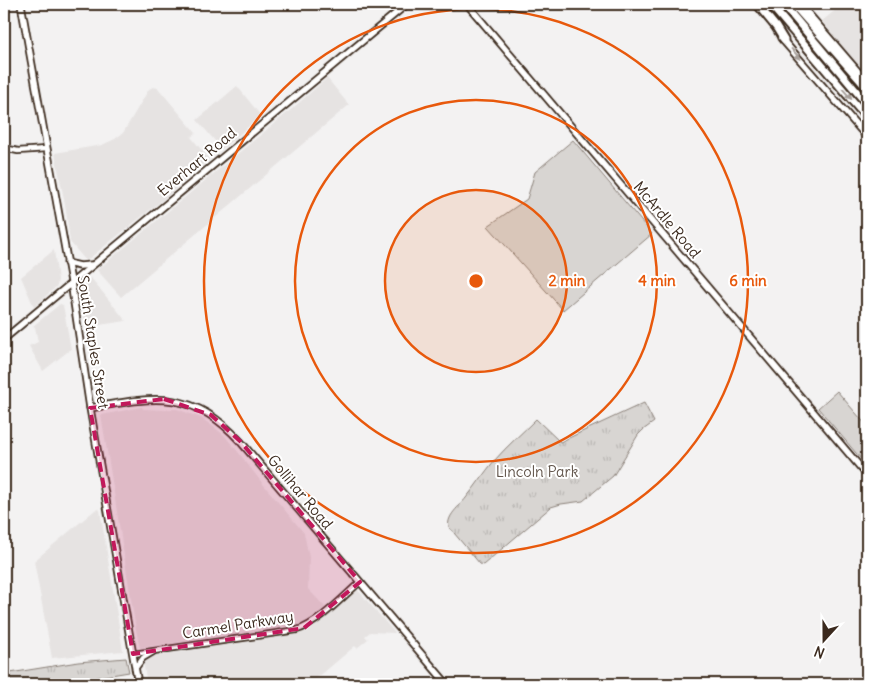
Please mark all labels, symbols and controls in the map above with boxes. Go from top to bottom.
one-way arrow [790,47,801,60]
one-way arrow [841,88,852,100]
street label: Everhart Road [153,123,240,200]
street label: McArdle Road [630,177,705,262]
text: 2 min [549,271,586,290]
text: 4 min [638,271,676,290]
text: 6 min [729,271,767,290]
centre of rings [467,272,485,290]
street label: South Staples Street [74,274,113,410]
street label: Gollihar Road [264,451,337,533]
park label: Lincoln Park [496,462,579,481]
street label: Carmel Parkway [181,606,295,643]
north arrow [798,616,848,666]
text: N [812,642,827,662]

